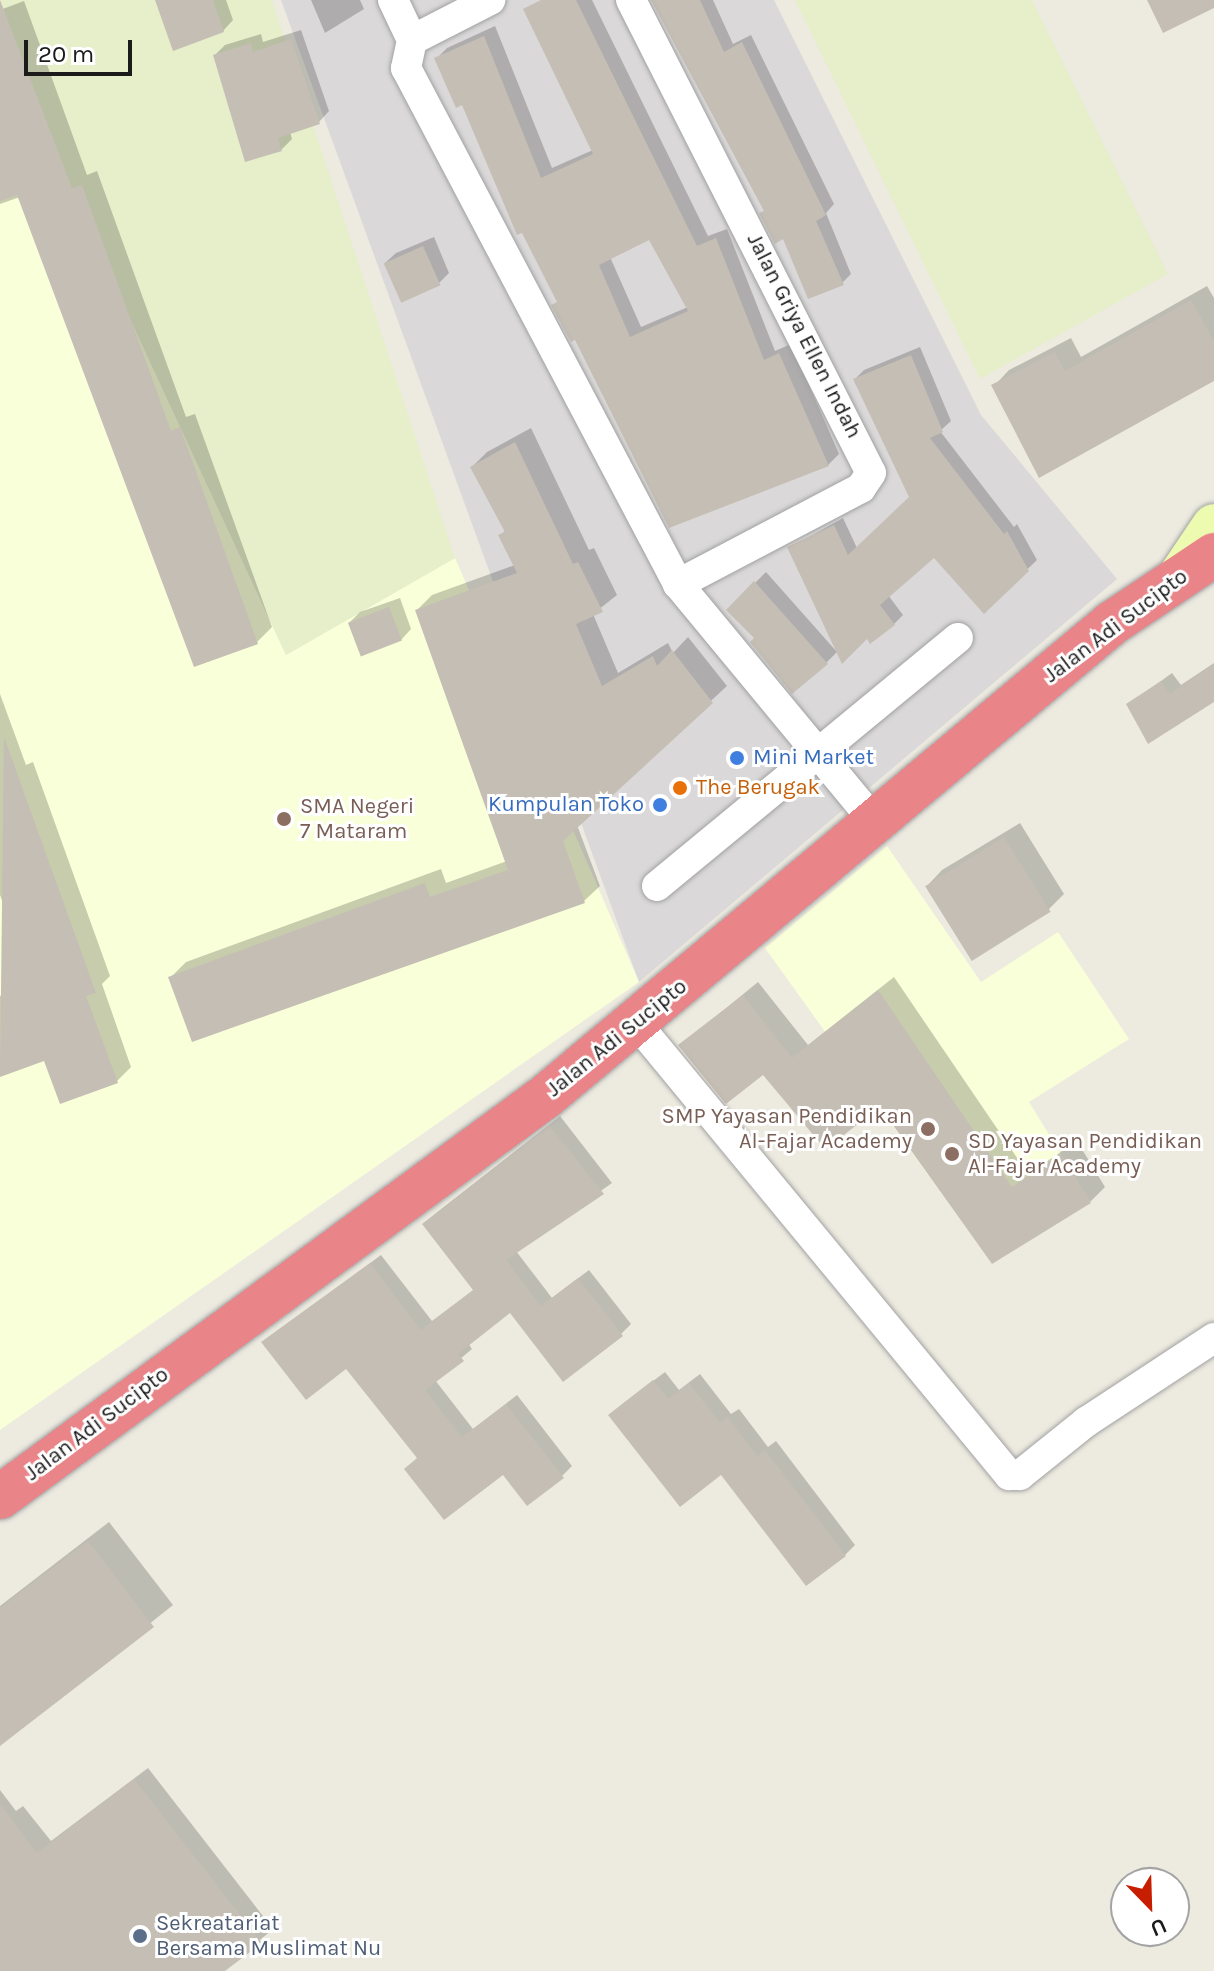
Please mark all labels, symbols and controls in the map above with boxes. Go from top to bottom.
scale bar [28,24,136,74]
text: 20 m [38,40,94,68]
street label: Jalan Griya Ellen Indah [741,229,867,443]
street label: Jalan Adi Sucipto [1039,563,1193,689]
place label: Mini Market [753,745,874,771]
marker: Mini Market [728,749,746,767]
place label: The Berugak [696,775,820,801]
marker: The Berugak [671,779,689,797]
place label: Kumpulan Toko [488,792,644,818]
place label: SMA Negeri 7 Mataram [300,793,414,844]
marker: Kumpulan Toko [651,796,669,814]
marker: SMA Negeri 7 Mataram [275,810,293,828]
street label: Jalan Adi Sucipto [542,973,692,1103]
place label: SMP Yayasan Pendidikan Al-Fajar Academy [662,1103,912,1154]
marker: SMP Yayasan Pendidikan Al-Fajar Academy [919,1120,937,1138]
place label: SD Yayasan Pendidikan Al-Fajar Academy [968,1128,1202,1180]
marker: SD Yayasan Pendidikan Al-Fajar Academy [943,1145,961,1163]
street label: Jalan Adi Sucipto [20,1361,174,1487]
north arrow [1110,1867,1190,1947]
place label: Sekreatariat Bersama Muslimat Nu [156,1910,381,1962]
text: U [1147,1912,1171,1942]
marker: Sekreatariat Bersama Muslimat Nu [131,1927,149,1945]

